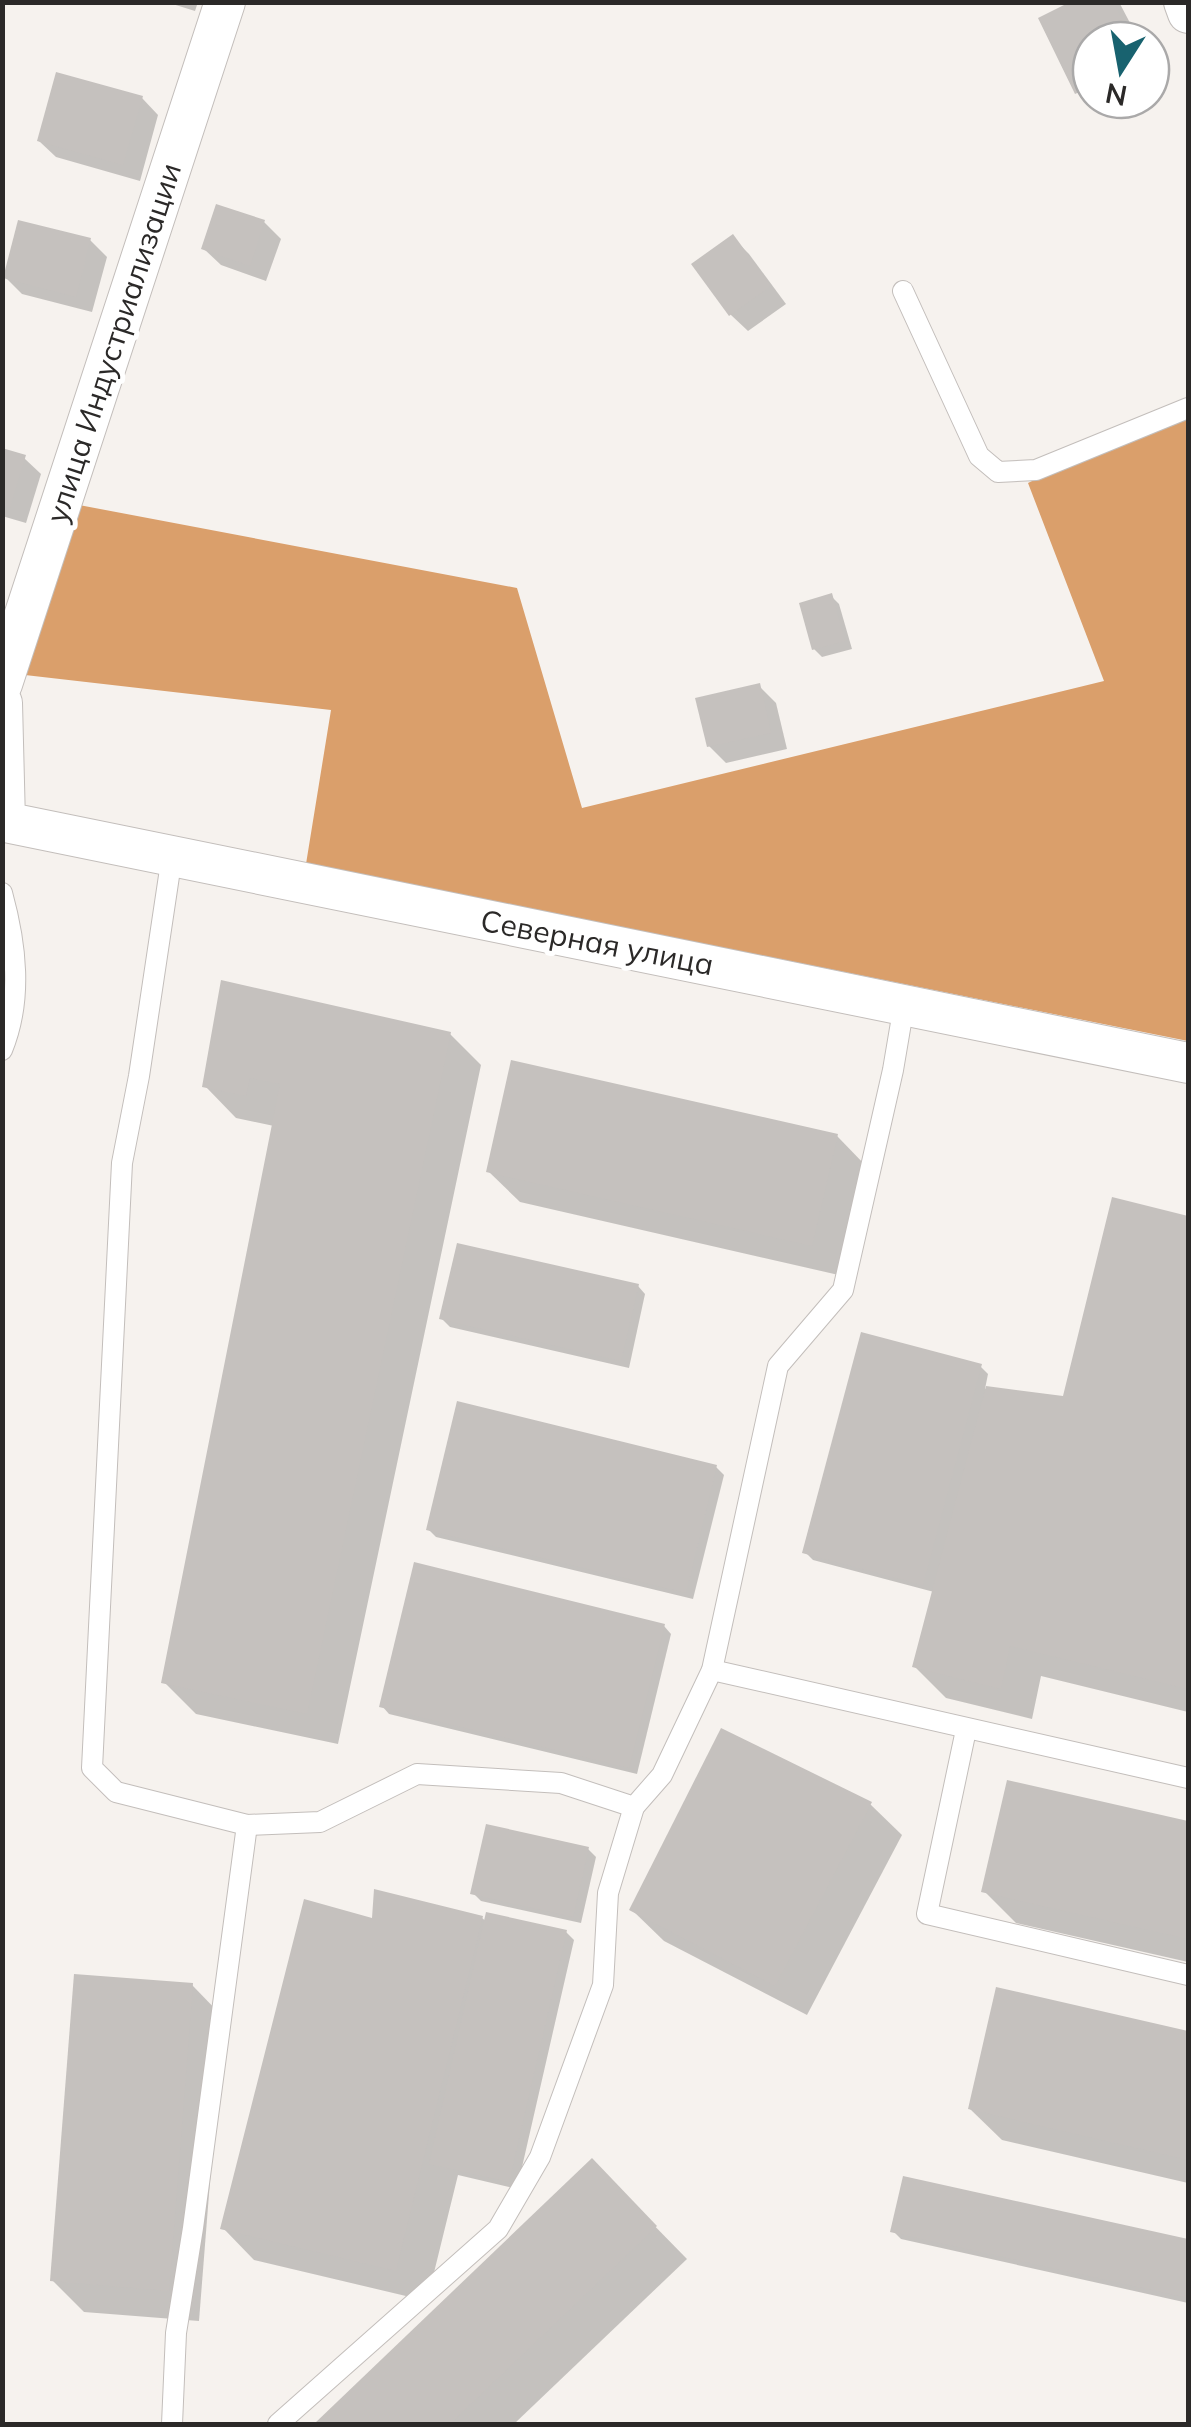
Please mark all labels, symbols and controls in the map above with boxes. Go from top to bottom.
north arrow [1071,20,1171,120]
text: N [1102,76,1130,114]
street label: улица Индустриализации [37,158,189,527]
street label: Северная улица [478,901,717,983]

